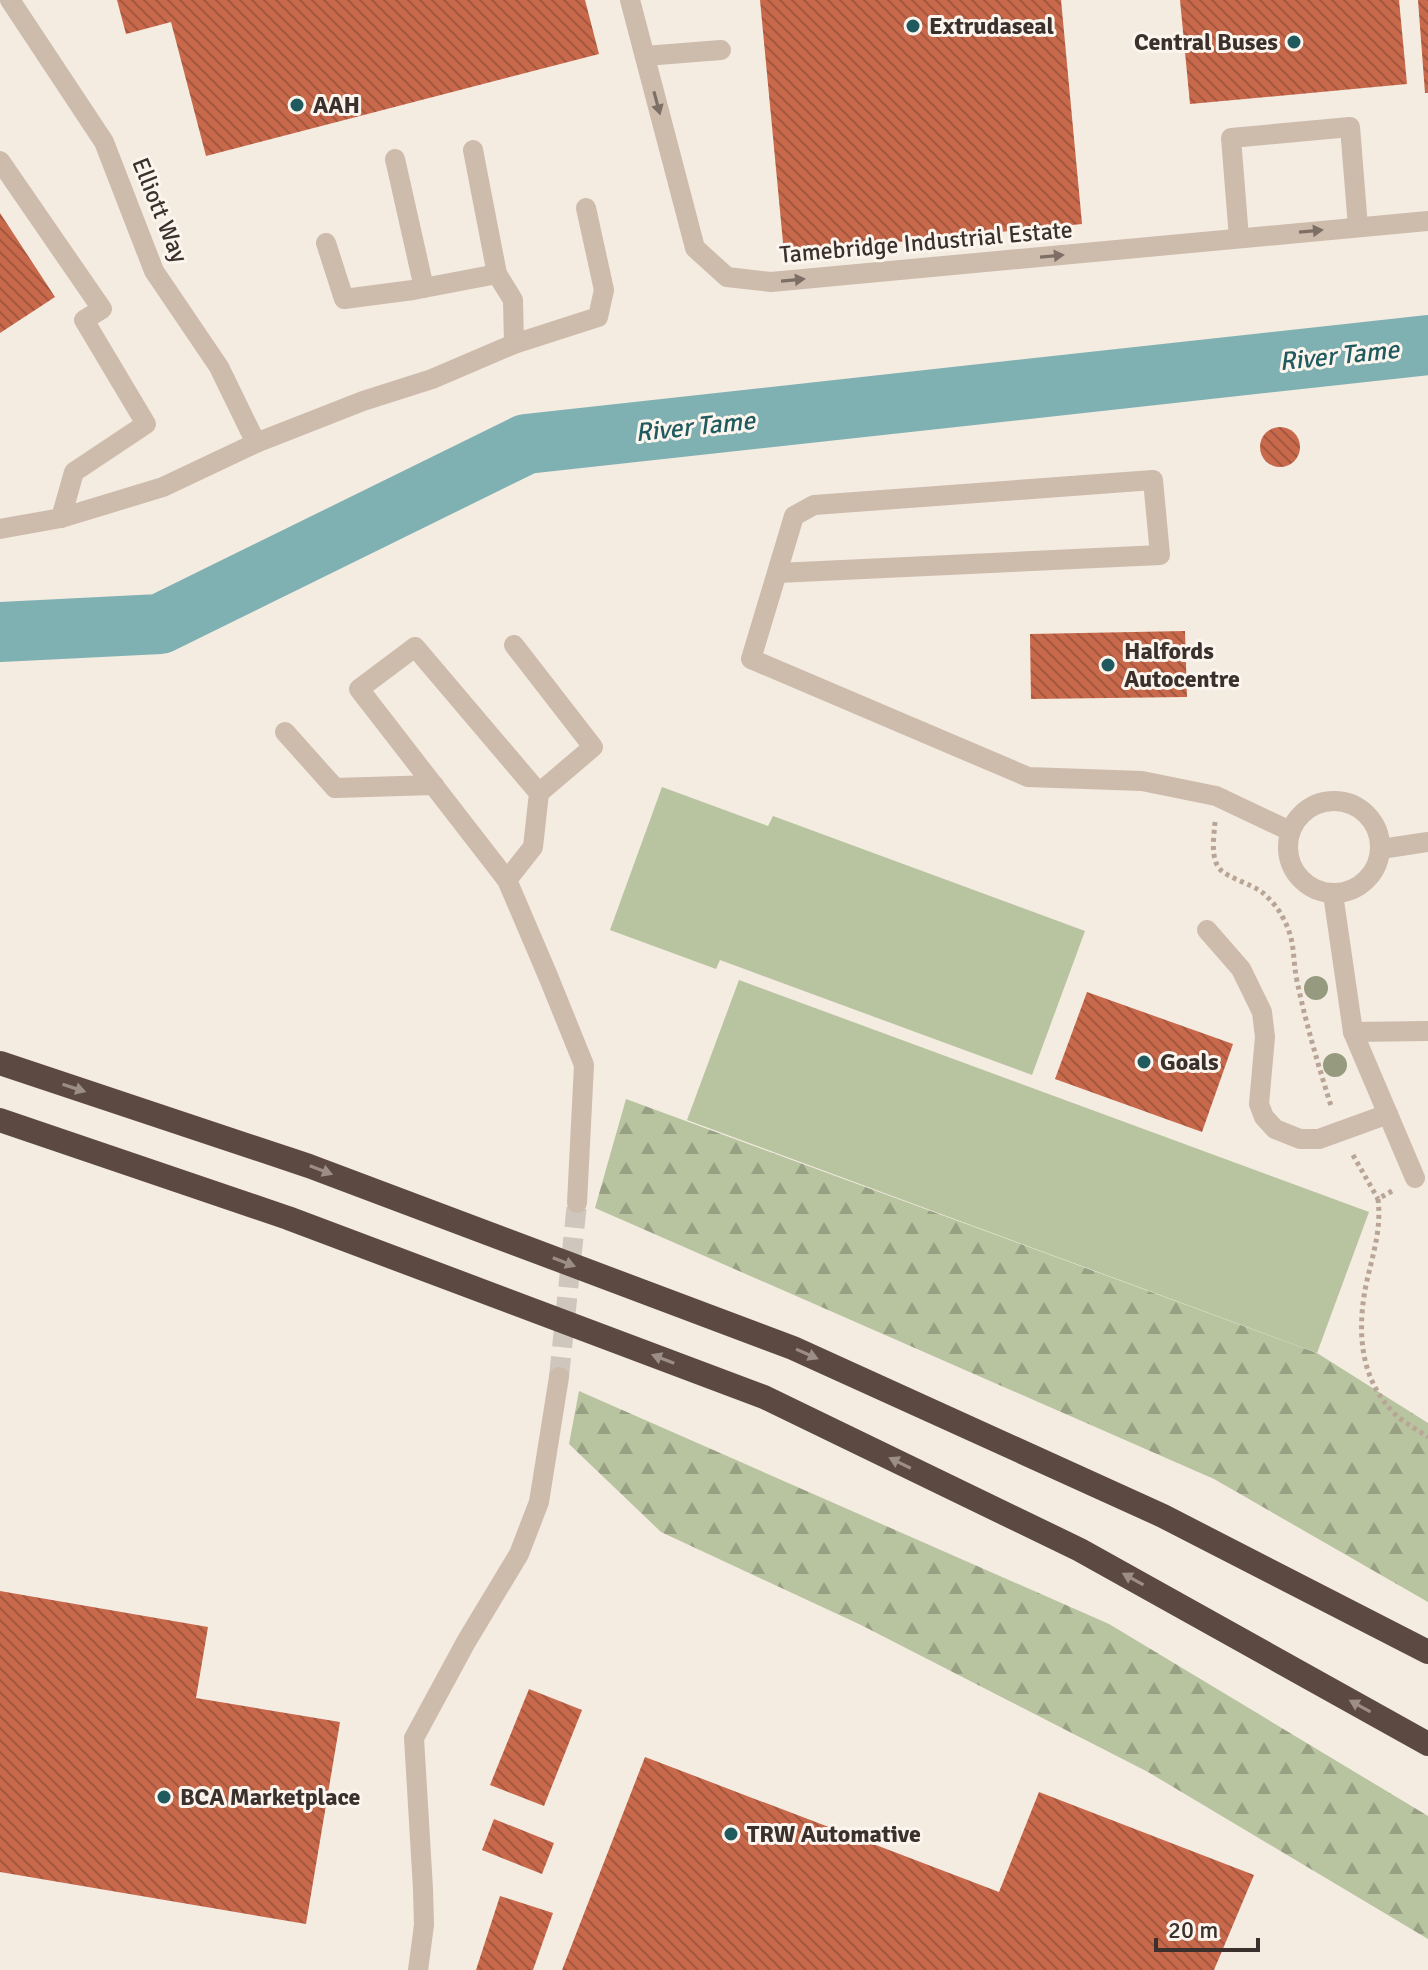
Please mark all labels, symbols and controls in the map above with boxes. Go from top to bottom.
place label: Extrudaseal [929,11,1055,41]
marker: Extrudaseal [904,17,922,35]
place label: Central Buses [1134,27,1278,57]
marker: Central Buses [1285,33,1303,51]
place label: AAH [313,90,360,120]
one-way arrow [652,90,664,115]
marker: AAH [288,96,306,114]
street label: Elliott Way [125,153,195,267]
street label: Tamebridge Industrial Estate [778,214,1074,270]
one-way arrow [1299,225,1324,238]
one-way arrow [1040,249,1065,262]
one-way arrow [781,274,806,287]
water label: River Tame [1278,334,1402,378]
water label: River Tame [634,405,758,449]
place label: Halfords Autocentre [1124,636,1240,694]
marker: Halfords Autocentre [1099,656,1117,674]
place label: Goals [1160,1047,1219,1077]
marker: Goals [1135,1053,1153,1071]
one-way arrow [62,1082,86,1094]
one-way arrow [309,1164,333,1177]
one-way arrow [552,1256,576,1269]
one-way arrow [795,1348,819,1361]
one-way arrow [650,1352,674,1364]
one-way arrow [889,1456,912,1470]
one-way arrow [1122,1572,1144,1586]
one-way arrow [1349,1699,1371,1713]
place label: BCA Marketplace [180,1782,361,1812]
marker: BCA Marketplace [155,1788,173,1806]
place label: TRW Automative [747,1819,921,1849]
marker: TRW Automative [722,1825,740,1843]
scale bar [1156,1902,1258,1952]
text: 20 m [1168,1915,1218,1945]

